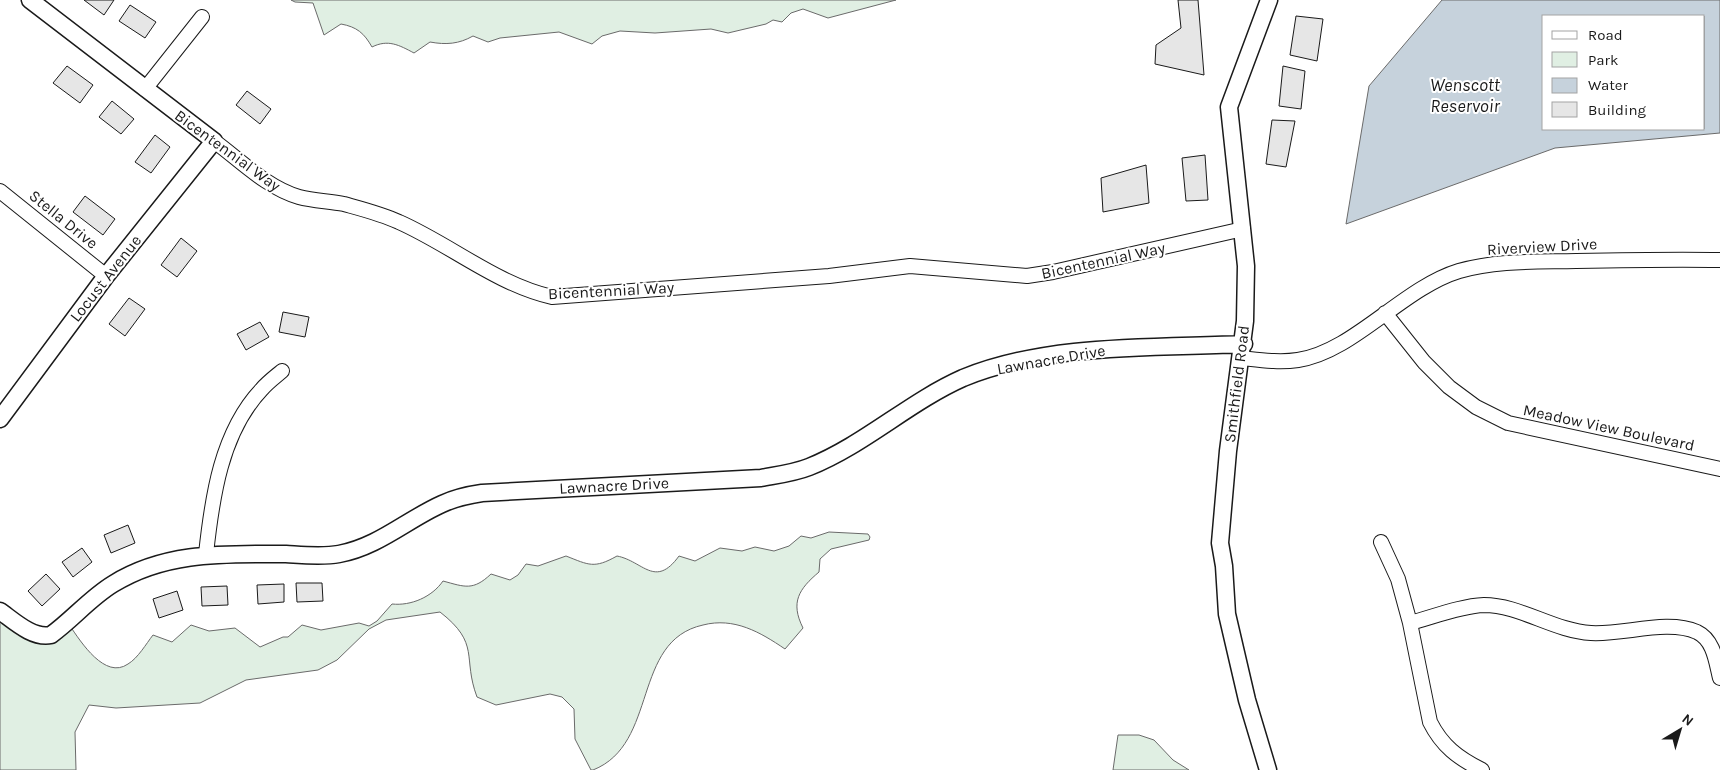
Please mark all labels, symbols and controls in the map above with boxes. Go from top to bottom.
legend [1542,15,1705,130]
text: Road [1588,26,1623,44]
text: Park [1588,51,1618,69]
water label: Wenscott Reservoir [1430,74,1501,117]
text: Water [1588,76,1629,94]
text: Building [1588,101,1646,119]
street label: Bicentennial Way [171,106,285,196]
street label: Stella Drive [26,186,102,253]
street label: Locust Avenue [66,231,145,326]
street label: Riverview Drive [1486,234,1598,259]
street label: Bicentennial Way [1039,238,1167,283]
street label: Bicentennial Way [547,278,675,303]
street label: Smithfield Road [1220,324,1253,444]
street label: Lawnacre Drive [995,341,1107,378]
street label: Meadow View Boulevard [1521,400,1696,455]
street label: Lawnacre Drive [559,473,669,498]
north arrow [1655,705,1705,755]
text: N [1679,710,1697,730]

